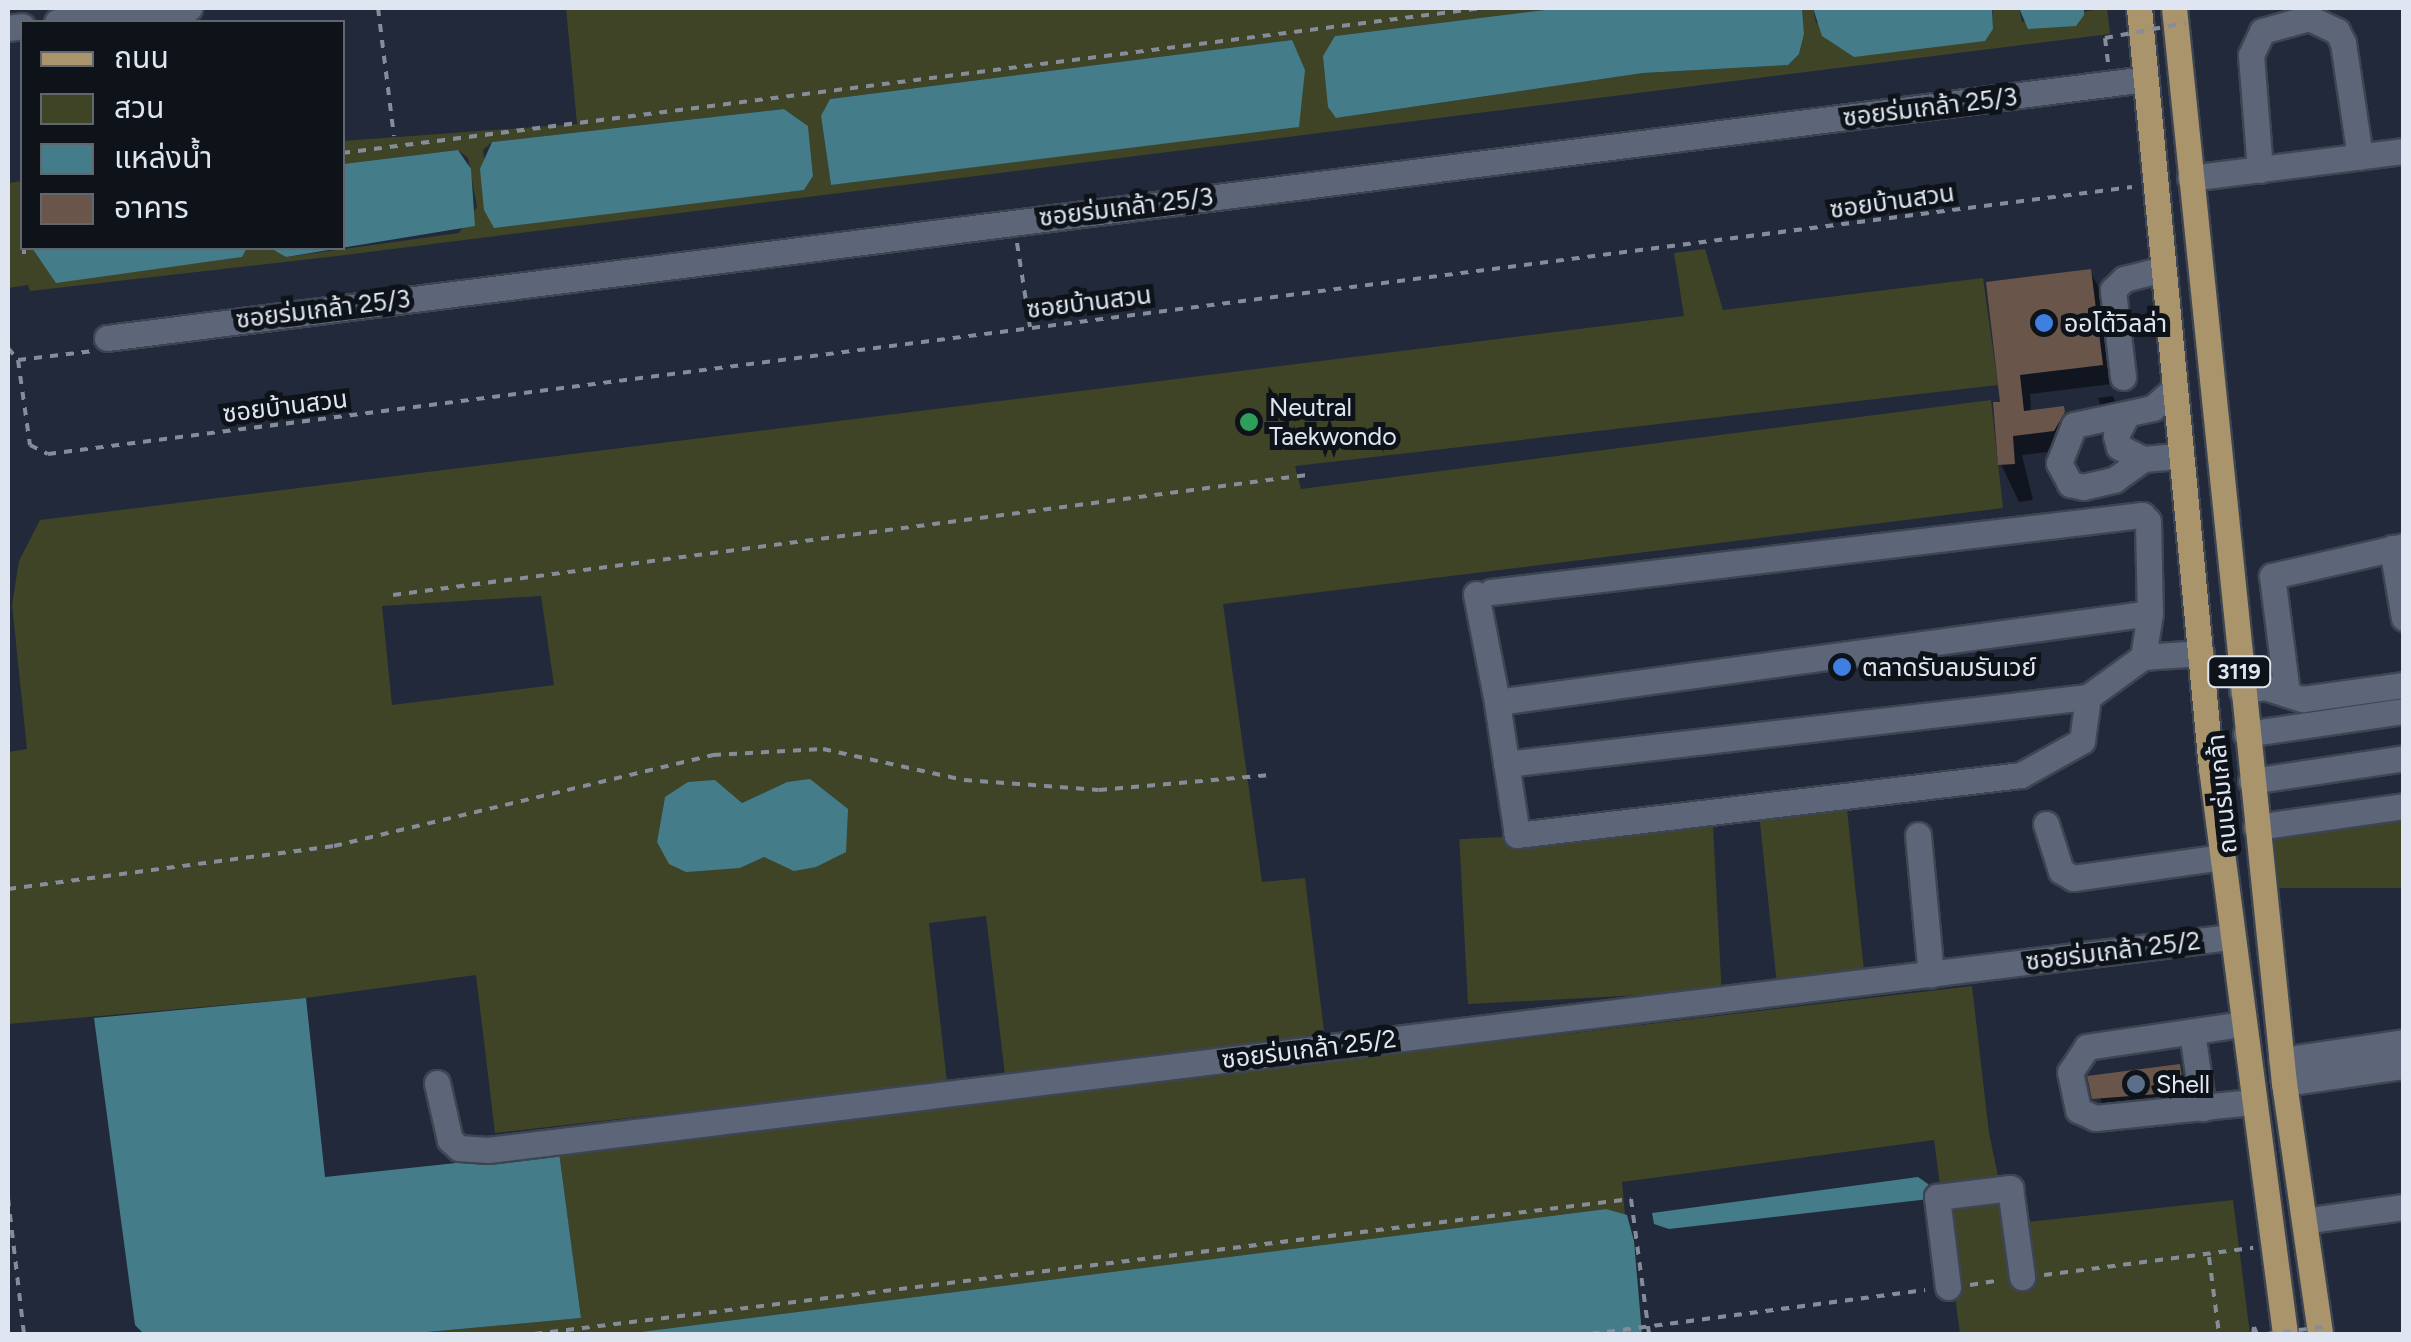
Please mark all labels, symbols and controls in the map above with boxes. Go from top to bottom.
legend [20,20,345,250]
text: ถนน [114,39,169,76]
street label: ซอยร่มเกล้า 25/3 [1841,81,2019,133]
text: สวน [114,89,164,126]
text: แหล่งน้ำ [114,139,212,176]
street label: ซอยบ้านสวน [1828,177,1956,225]
street label: ซอยร่มเกล้า 25/3 [1037,181,1215,233]
text: อาคาร [114,189,189,226]
street label: ซอยบ้านสวน [1025,279,1153,325]
street label: ซอยร่มเกล้า 25/3 [234,283,412,335]
place label: ออโต้วิลล่า [2064,308,2167,338]
marker: ออโต้วิลล่า [2033,312,2055,334]
street label: ซอยบ้านสวน [221,383,349,429]
place label: Neutral Taekwondo [1269,393,1397,452]
marker: Neutral Taekwondo [1238,411,1260,433]
place label: ตลาดรับลมรันเวย์ [1862,652,2036,682]
road number: 3119 [2206,655,2272,689]
marker: ตลาดรับลมรันเวย์ [1831,656,1853,678]
street label: ถนนร่มเกล้า [2201,733,2243,855]
street label: ซอยร่มเกล้า 25/2 [2024,925,2202,977]
street label: ซอยร่มเกล้า 25/2 [1220,1023,1398,1075]
place label: Shell [2156,1069,2210,1099]
marker: Shell [2125,1073,2147,1095]

